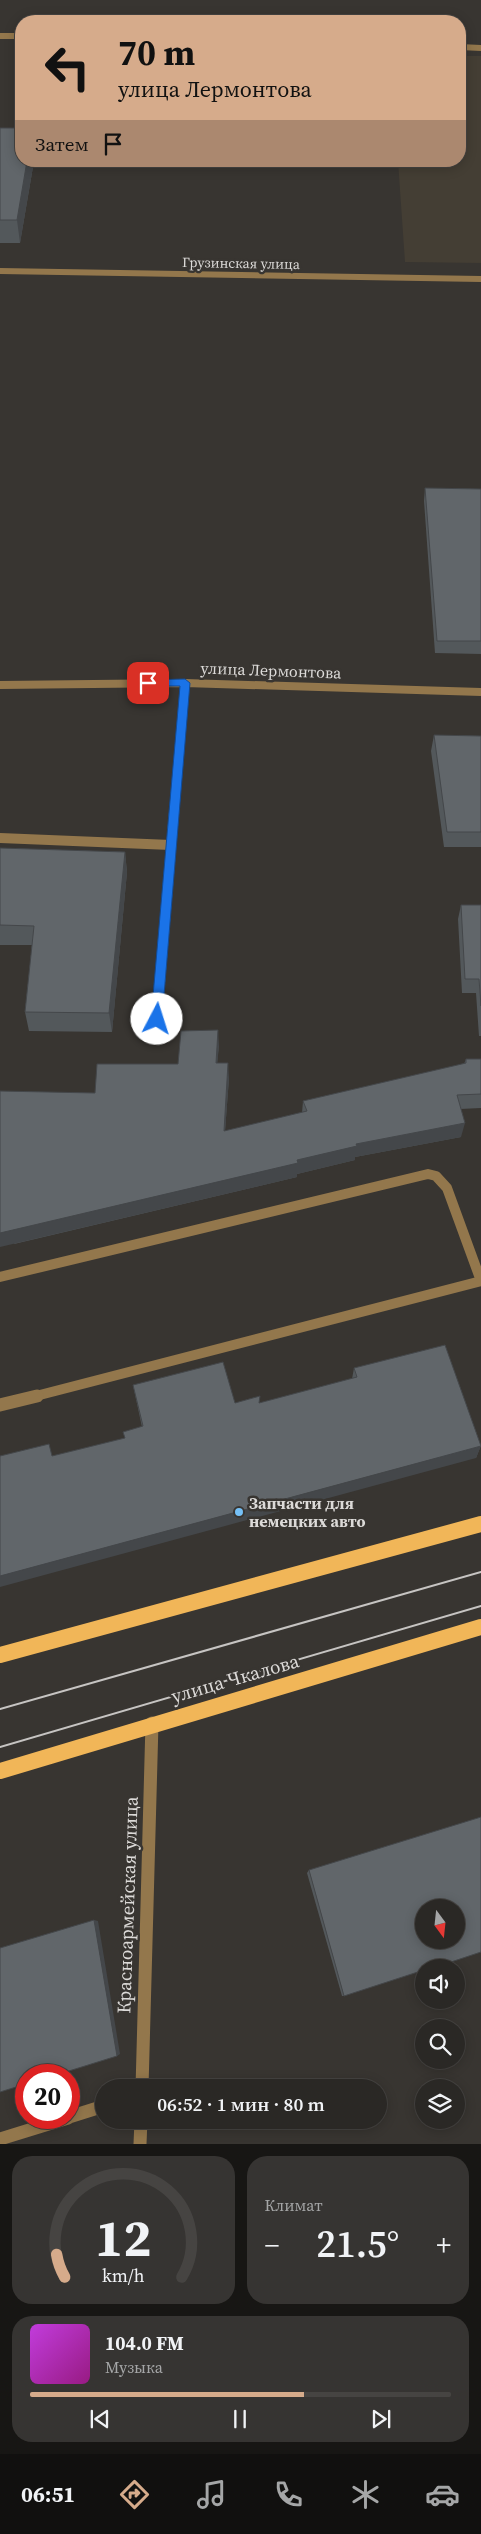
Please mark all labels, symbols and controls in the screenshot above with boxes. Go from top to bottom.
text: 70 m [118,29,195,77]
icon: left [35,35,100,100]
text: улица Лермонтова [118,74,312,104]
icon: arrive [99,130,127,158]
text: Затем [35,131,89,157]
street label: Грузинская улица [182,252,301,274]
street label: улица Лермонтова [200,657,343,683]
pin [127,662,169,704]
icon: arrive [134,669,162,697]
position arrow [130,992,182,1044]
place label: Запчасти для немецких авто [249,1492,366,1532]
marker: Запчасти для немецких авто [233,1506,245,1518]
street label: улица Чкалова [168,1647,302,1709]
street label: Красноармейская улица [110,1796,144,2014]
north arrow [415,1899,465,1949]
map controls [415,1899,465,2129]
button: sound [415,1959,465,2009]
button: search [415,2019,465,2069]
speed limit sign: 20 [15,2064,80,2129]
button: layers [415,2079,465,2129]
text: 06:52 · 1 мин · 80 m [157,2091,325,2117]
text: Климат [265,2194,323,2216]
text: 12 [95,2202,151,2273]
text: 21.5° [316,2218,399,2270]
text: − [265,2226,279,2264]
text: + [436,2226,451,2264]
text: km/h [102,2263,145,2288]
text: 104.0 FM [105,2330,184,2356]
text: Музыка [105,2356,163,2378]
icon: previous [86,2405,114,2433]
icon: pause [226,2405,254,2433]
icon: next [367,2405,395,2433]
icon: directions [117,2477,152,2512]
icon: music [194,2477,229,2512]
icon: phone [271,2477,306,2512]
icon: climate [348,2477,383,2512]
icon: car [425,2477,460,2512]
text: 06:51 [21,2479,75,2509]

